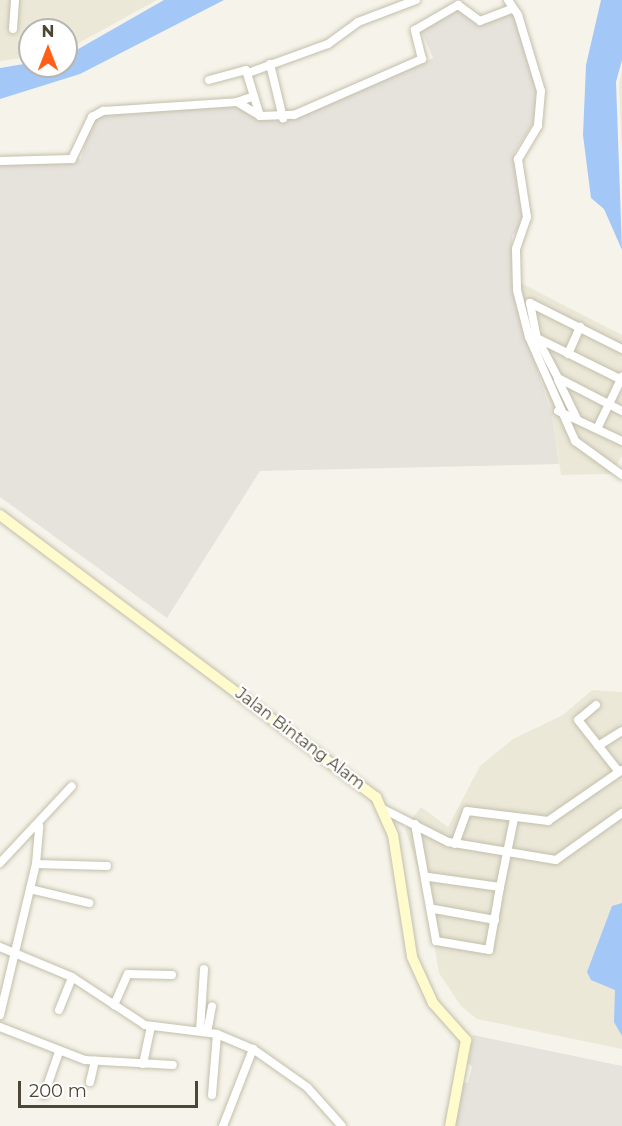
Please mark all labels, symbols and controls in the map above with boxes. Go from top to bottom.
north arrow [18,18,78,78]
text: N [42,22,54,41]
street label: Jalan Bintang Alam [231,684,369,794]
scale bar [21,1069,201,1107]
text: 200 m [29,1080,87,1102]

